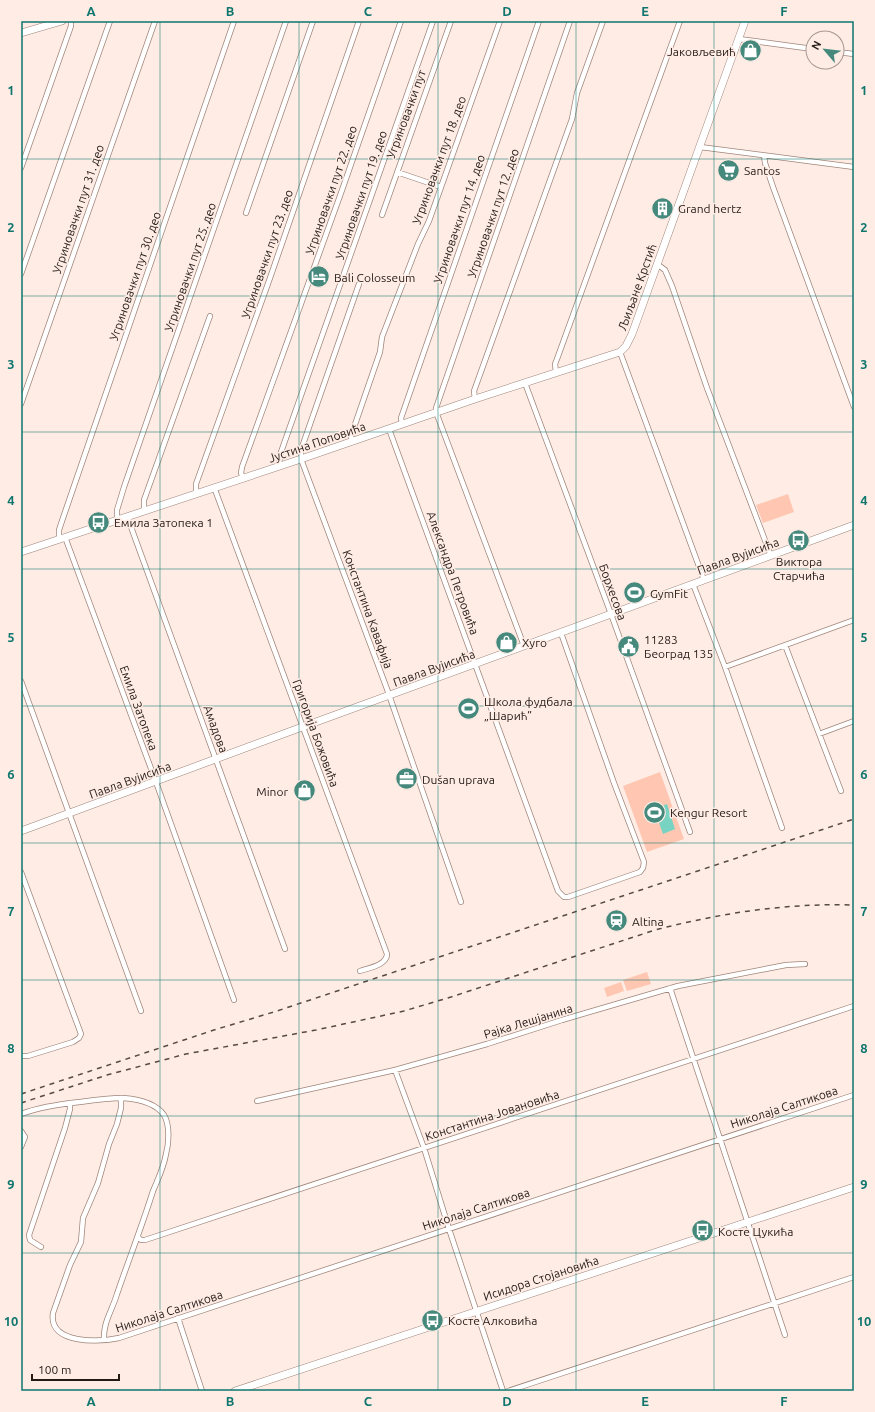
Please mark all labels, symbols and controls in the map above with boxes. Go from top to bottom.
text: A [86,4,96,18]
text: B [226,4,235,18]
text: C [364,4,373,18]
text: D [502,4,512,18]
text: E [641,4,649,18]
text: F [780,4,788,18]
north arrow [805,30,845,70]
shop icon: Јаковљевић [738,38,764,64]
text: N [809,39,823,52]
place label: Јаковљевић [667,45,736,58]
street label: Угриновачки пут [384,67,428,160]
text: 1 [7,83,15,97]
text: 1 [860,83,868,97]
street label: Угриновачки пут 18. део [410,94,468,226]
street label: Угриновачки пут 22. део [303,124,359,256]
street label: Угриновачки пут 19. део [333,129,389,261]
street label: Угриновачки пут 31. део [50,143,106,275]
street label: Угриновачки пут 12. део [465,147,521,279]
street label: Угриновачки пут 14. део [431,153,487,285]
supermarket icon: Santos [716,157,742,183]
place label: Santos [744,164,780,177]
street label: Угриновачки пут 23. део [239,188,295,320]
building icon: Grand hertz [649,195,675,221]
street label: Угриновачки пут 25. део [162,201,218,333]
place label: Grand hertz [678,202,742,215]
street label: Угриновачки пут 30. део [107,210,163,342]
text: 2 [7,220,15,234]
text: 2 [860,220,868,234]
street label: Љиљане Крстић [615,242,659,332]
hotel icon: Bali Colosseum [306,264,332,290]
place label: Bali Colosseum [334,271,415,284]
text: 3 [7,357,15,371]
text: 3 [860,357,868,371]
street label: Јустина Поповића [267,419,367,465]
text: 4 [7,493,15,507]
text: 4 [860,493,868,507]
bus stop icon: Емила Затопека 1 [85,509,111,535]
street label: Александра Петровића [425,509,481,637]
place label: Емила Затопека 1 [114,516,213,529]
bus stop icon: Виктора Старчића [786,527,812,553]
street label: Павла Вујисића [695,535,781,577]
street label: Константина Кавафија [340,548,396,670]
place label: Виктора Старчића [773,555,825,582]
street label: Борхесова [597,562,629,622]
sports icon: GymFit [621,580,647,606]
place label: GymFit [650,587,688,600]
shop icon: Хуго [494,629,520,655]
text: 5 [7,630,15,644]
text: 5 [860,630,868,644]
public building icon: 11283 Београд 135 [616,633,642,659]
place label: 11283 Београд 135 [644,633,713,660]
place label: Хуго [522,636,547,649]
street label: Павла Вујисића [391,647,477,689]
street label: Емила Затопека [118,664,160,752]
street label: Григорија Божовића [290,677,342,789]
sports icon: Школа фудбала „Шарић” [456,695,482,721]
place label: Школа фудбала „Шарић” [484,695,573,722]
street label: Амадова [201,703,231,755]
street label: Павла Вујисића [87,759,173,801]
office icon: Dušan uprava [393,766,419,792]
text: 6 [7,767,15,781]
text: 6 [860,767,868,781]
place label: Dušan uprava [422,773,495,786]
shop icon: Minor [291,778,317,804]
place label: Minor [256,785,288,798]
sports icon: Kengur Resort [641,799,667,825]
place label: Kengur Resort [670,806,748,819]
text: 7 [7,904,15,918]
text: 7 [860,904,868,918]
station icon: Altina [603,908,629,934]
place label: Altina [632,915,664,928]
street label: Рајка Лешјанина [482,1001,574,1041]
text: 8 [7,1041,15,1055]
text: 8 [860,1041,868,1055]
street label: Николаја Салтикова [729,1083,839,1131]
street label: Константина Јовановића [423,1087,561,1143]
text: 9 [7,1177,15,1191]
text: 9 [860,1177,868,1191]
street label: Николаја Салтикова [421,1185,531,1233]
bus stop icon: Косте Цукића [690,1218,716,1244]
place label: Косте Цукића [718,1225,794,1238]
street label: Исидора Стојановића [482,1253,600,1303]
street label: Николаја Салтикова [114,1287,224,1335]
bus stop icon: Косте Алковића [419,1307,445,1333]
text: 10 [4,1314,18,1328]
place label: Косте Алковића [448,1314,537,1327]
text: 10 [857,1314,871,1328]
scale bar [32,1356,119,1382]
text: 100 m [38,1363,71,1376]
text: A [86,1394,96,1408]
text: B [226,1394,235,1408]
text: C [364,1394,373,1408]
text: D [502,1394,512,1408]
text: E [641,1394,649,1408]
text: F [780,1394,788,1408]

